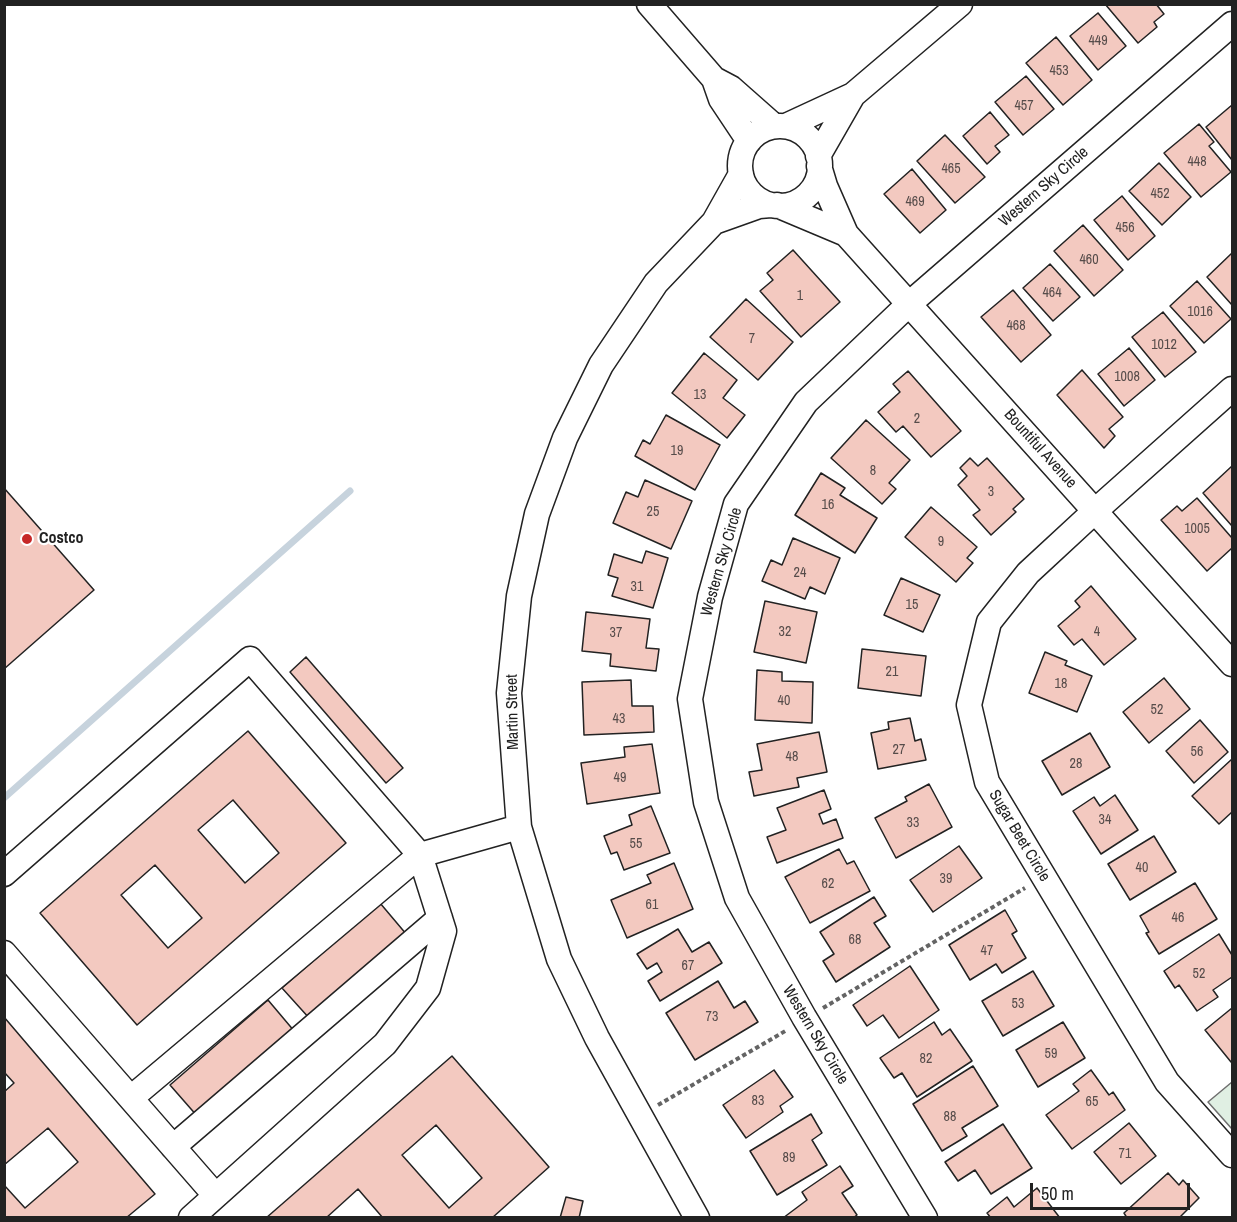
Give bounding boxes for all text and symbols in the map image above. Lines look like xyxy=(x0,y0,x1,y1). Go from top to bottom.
house number: 449 xyxy=(1088,33,1108,49)
house number: 453 xyxy=(1049,63,1069,79)
house number: 457 xyxy=(1014,98,1034,114)
street label: Western Sky Circle xyxy=(995,143,1093,231)
house number: 448 xyxy=(1187,154,1207,170)
house number: 465 xyxy=(941,161,961,177)
house number: 452 xyxy=(1150,186,1170,202)
house number: 469 xyxy=(905,194,925,210)
house number: 456 xyxy=(1115,220,1135,236)
house number: 460 xyxy=(1079,252,1099,268)
house number: 464 xyxy=(1042,285,1062,301)
house number: 1 xyxy=(797,288,803,304)
house number: 1016 xyxy=(1187,304,1213,320)
house number: 468 xyxy=(1006,318,1026,334)
house number: 7 xyxy=(749,331,755,347)
house number: 1012 xyxy=(1151,337,1177,353)
house number: 1008 xyxy=(1114,369,1140,385)
house number: 13 xyxy=(694,387,706,403)
street label: Bountiful Avenue xyxy=(1000,406,1080,492)
house number: 2 xyxy=(914,411,920,427)
house number: 19 xyxy=(671,443,683,459)
house number: 8 xyxy=(870,463,876,479)
house number: 3 xyxy=(988,484,994,500)
house number: 16 xyxy=(822,497,834,513)
house number: 25 xyxy=(647,504,659,520)
street label: Western Sky Circle xyxy=(697,506,747,618)
house number: 1005 xyxy=(1184,521,1210,537)
place label: Costco xyxy=(39,529,83,549)
marker: Costco xyxy=(20,532,34,546)
house number: 9 xyxy=(938,534,944,550)
house number: 24 xyxy=(794,565,806,581)
house number: 31 xyxy=(631,579,643,595)
house number: 15 xyxy=(906,597,918,613)
house number: 32 xyxy=(779,624,791,640)
house number: 4 xyxy=(1094,624,1100,640)
house number: 37 xyxy=(610,625,622,641)
house number: 21 xyxy=(886,664,898,680)
street label: Martin Street xyxy=(503,674,523,750)
house number: 18 xyxy=(1055,676,1067,692)
house number: 40 xyxy=(778,693,790,709)
house number: 52 xyxy=(1151,702,1163,718)
house number: 43 xyxy=(613,711,625,727)
house number: 27 xyxy=(893,742,905,758)
house number: 56 xyxy=(1191,744,1203,760)
house number: 48 xyxy=(786,749,798,765)
house number: 28 xyxy=(1070,756,1082,772)
house number: 49 xyxy=(614,770,626,786)
street label: Sugar Beet Circle xyxy=(984,787,1054,885)
house number: 34 xyxy=(1099,812,1111,828)
house number: 33 xyxy=(907,815,919,831)
house number: 55 xyxy=(630,836,642,852)
house number: 40 xyxy=(1136,860,1148,876)
house number: 39 xyxy=(940,871,952,887)
house number: 62 xyxy=(822,876,834,892)
house number: 61 xyxy=(646,897,658,913)
house number: 46 xyxy=(1172,910,1184,926)
house number: 68 xyxy=(849,932,861,948)
house number: 47 xyxy=(981,943,993,959)
house number: 67 xyxy=(682,958,694,974)
house number: 52 xyxy=(1193,966,1205,982)
street label: Western Sky Circle xyxy=(778,982,852,1088)
house number: 53 xyxy=(1012,996,1024,1012)
house number: 73 xyxy=(706,1009,718,1025)
house number: 59 xyxy=(1045,1046,1057,1062)
house number: 82 xyxy=(920,1051,932,1067)
house number: 83 xyxy=(752,1093,764,1109)
house number: 65 xyxy=(1086,1094,1098,1110)
house number: 88 xyxy=(944,1109,956,1125)
house number: 71 xyxy=(1119,1146,1131,1162)
house number: 89 xyxy=(783,1150,795,1166)
scale bar xyxy=(1033,1171,1194,1209)
text: 50 m xyxy=(1041,1181,1074,1206)

